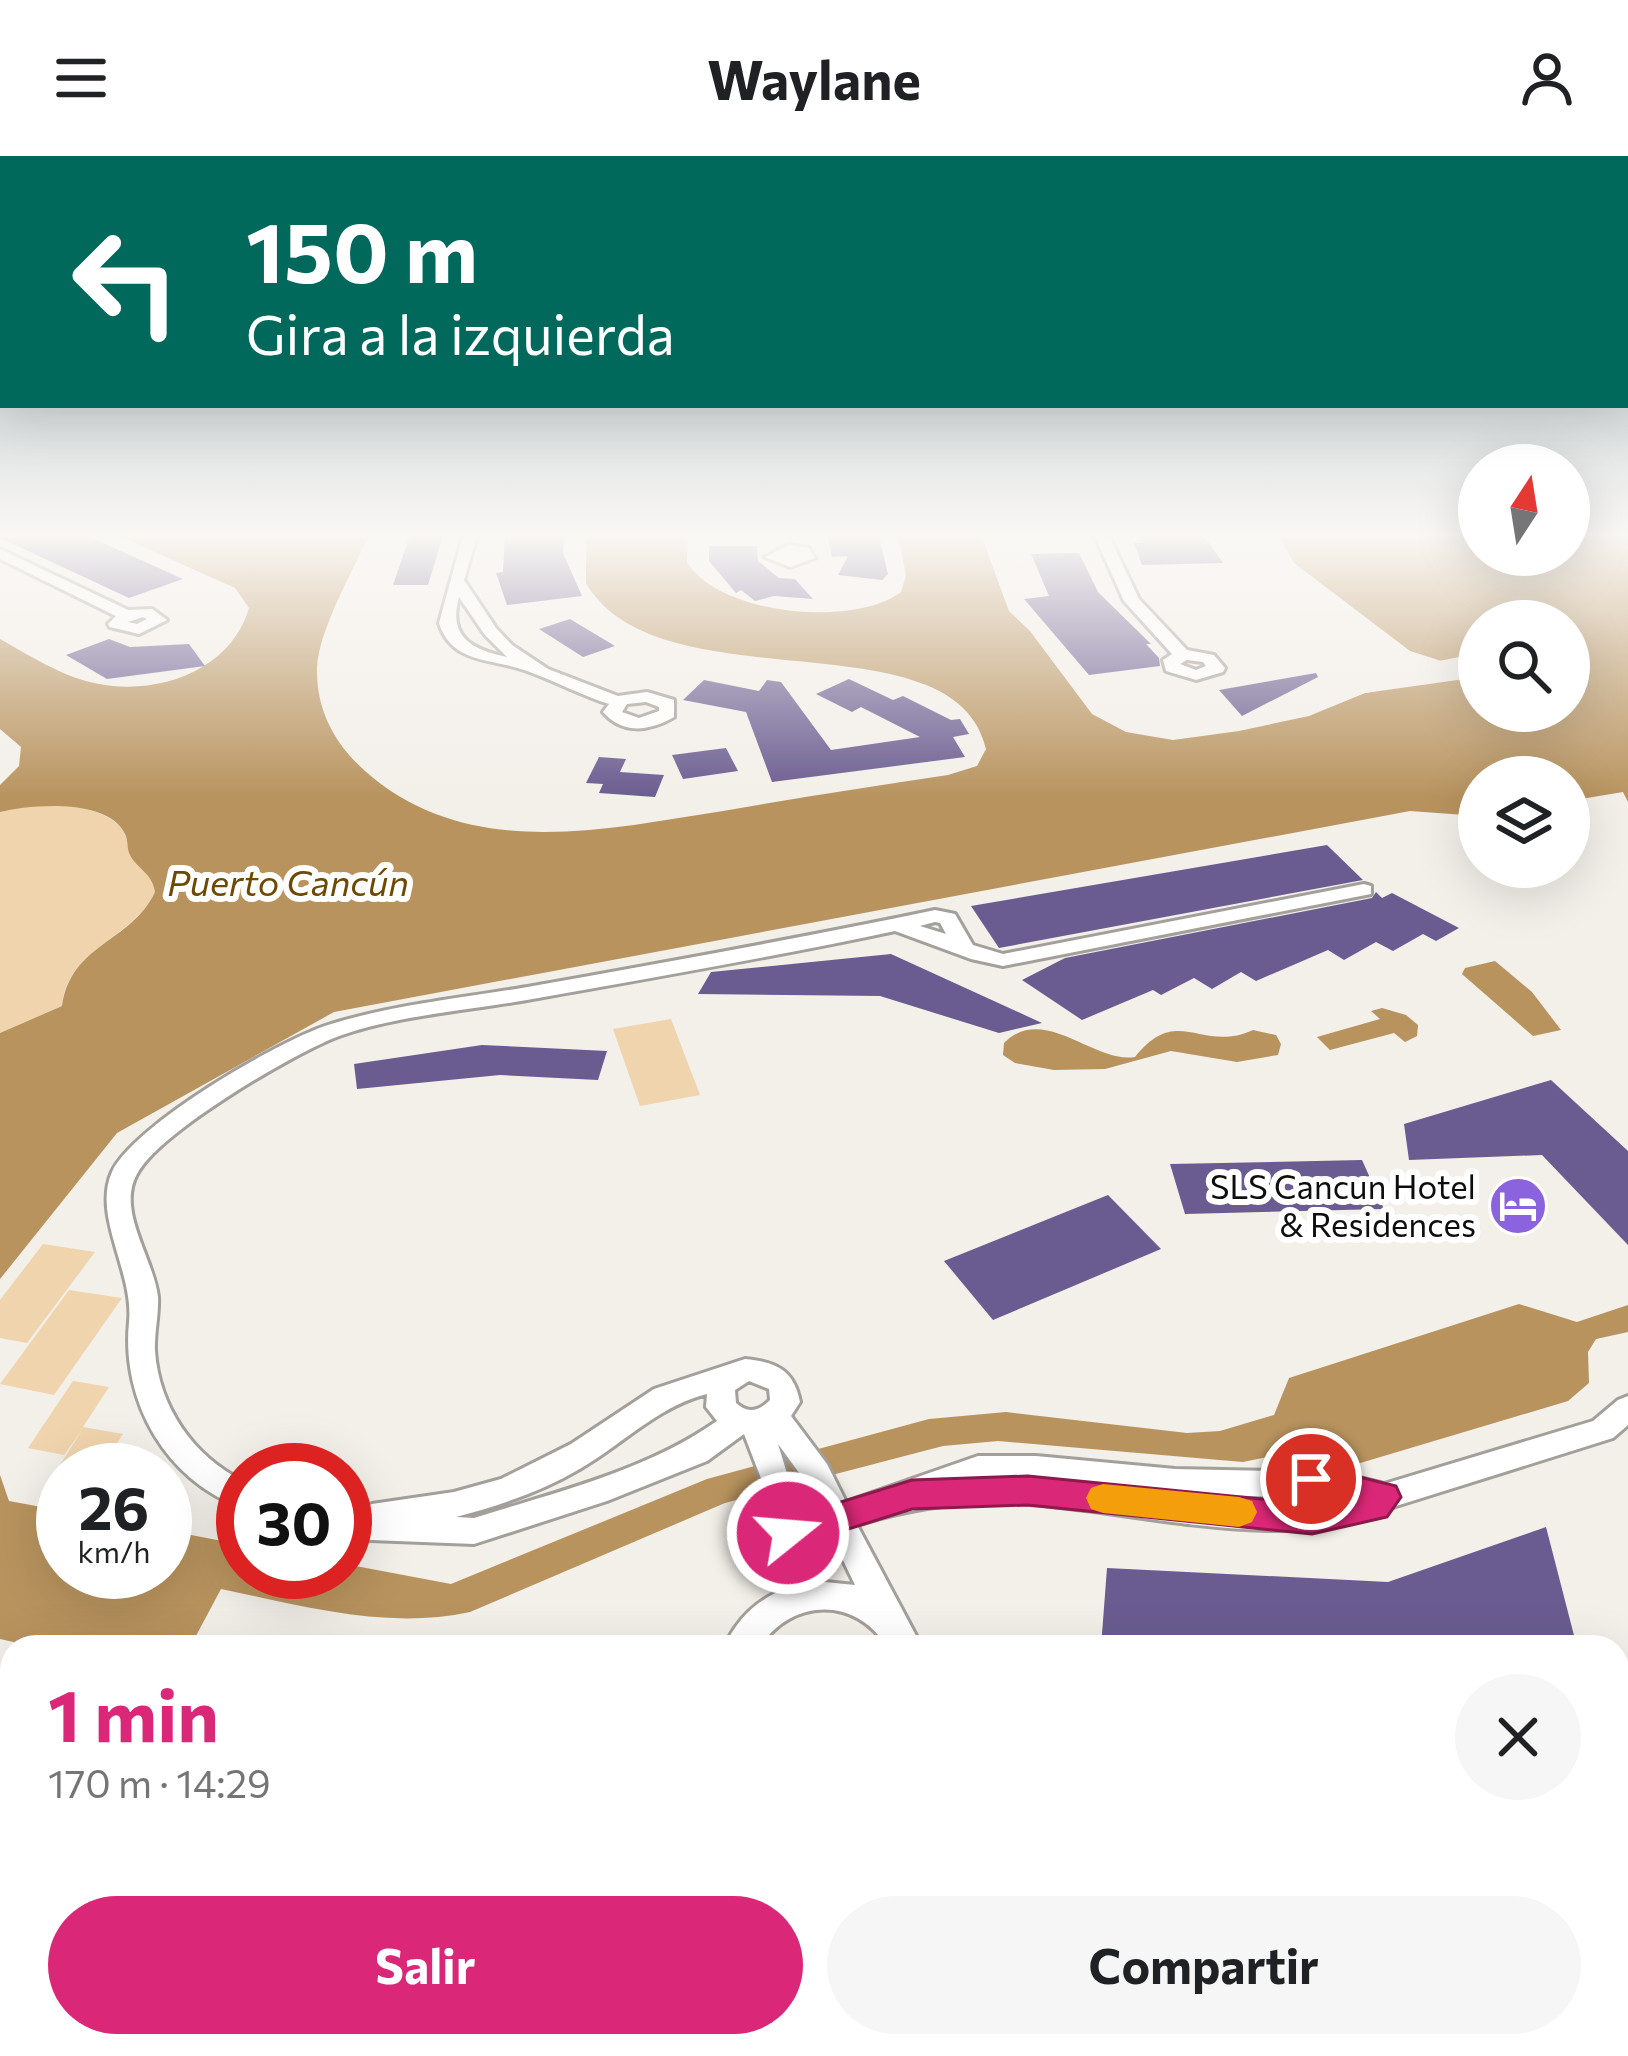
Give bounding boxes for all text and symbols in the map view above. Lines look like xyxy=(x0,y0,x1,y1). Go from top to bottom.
icon: menu xyxy=(48,45,114,111)
text: Waylane xyxy=(707,45,921,111)
icon: person xyxy=(1514,45,1580,111)
text: 150 m xyxy=(246,198,478,300)
icon: left xyxy=(48,204,204,360)
text: Gira a la izquierda xyxy=(246,300,675,366)
north arrow xyxy=(1458,444,1590,576)
map controls xyxy=(1458,444,1590,888)
button: search xyxy=(1458,600,1590,732)
button: layers xyxy=(1458,756,1590,888)
water label: Puerto Cancún xyxy=(167,859,409,903)
place label: SLS Cancun Hotel & Residences xyxy=(1210,1165,1476,1244)
hotel icon: SLS Cancun Hotel & Residences xyxy=(1487,1175,1549,1237)
pin xyxy=(1260,1428,1362,1530)
speed limit sign: 30 xyxy=(216,1443,372,1599)
icon: arrive xyxy=(1278,1446,1344,1512)
text: 26 xyxy=(79,1469,149,1542)
position arrow xyxy=(725,1470,851,1596)
text: km/h xyxy=(78,1532,150,1569)
text: 1 min xyxy=(48,1669,219,1757)
button: close xyxy=(1455,1674,1581,1800)
text: 170 m · 14:29 xyxy=(48,1758,271,1806)
button: Salir xyxy=(48,1896,803,2034)
button: Compartir xyxy=(827,1896,1581,2034)

